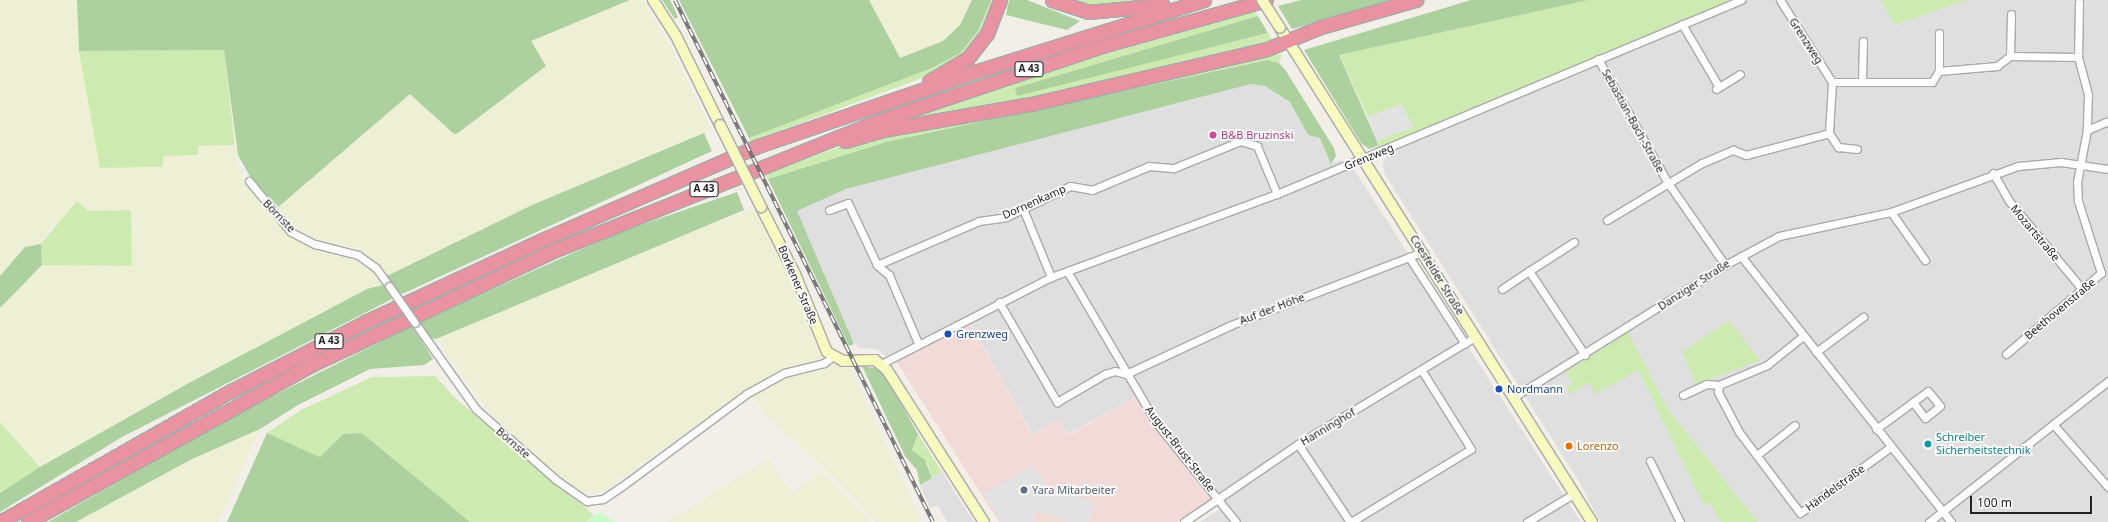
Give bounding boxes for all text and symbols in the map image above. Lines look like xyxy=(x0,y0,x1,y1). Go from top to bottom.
street label: Grenzweg xyxy=(1786,16,1826,66)
road number: A 43 xyxy=(1014,61,1044,77)
street label: Sebastian-Bach-Straße xyxy=(1599,67,1667,175)
place label: B&B Bruzinski xyxy=(1221,128,1293,142)
marker: B&B Bruzinski xyxy=(1208,130,1218,140)
street label: Grenzweg xyxy=(1342,141,1396,173)
road number: A 43 xyxy=(689,181,719,197)
street label: Dornenkamp xyxy=(1000,182,1068,222)
street label: Börnste xyxy=(260,197,298,235)
street label: Mozartstraße xyxy=(2008,202,2062,264)
street label: Coesfelder Straße xyxy=(1407,233,1467,317)
street label: Borkener Straße xyxy=(775,244,821,326)
street label: Danziger Straße xyxy=(1656,257,1732,313)
street label: Beethovenstraße xyxy=(2022,276,2098,342)
street label: Auf der Höhe xyxy=(1238,291,1306,327)
place label: Grenzweg xyxy=(956,327,1008,341)
marker: Grenzweg xyxy=(943,329,953,339)
road number: A 43 xyxy=(314,333,344,349)
place label: Nordmann xyxy=(1507,382,1563,396)
marker: Nordmann xyxy=(1494,384,1504,394)
street label: August-Brust-Straße xyxy=(1142,404,1218,494)
street label: Hanninghof xyxy=(1298,405,1358,449)
street label: Börnste xyxy=(493,425,533,461)
place label: Schreiber Sicherheitstechnik xyxy=(1936,431,2031,457)
place label: Lorenzo xyxy=(1577,439,1619,453)
marker: Schreiber Sicherheitstechnik xyxy=(1923,439,1933,449)
marker: Lorenzo xyxy=(1564,441,1574,451)
street label: Händelstraße xyxy=(1803,462,1867,514)
place label: Yara Mitarbeiter xyxy=(1032,483,1115,497)
marker: Yara Mitarbeiter xyxy=(1019,485,1029,495)
scale bar xyxy=(1972,488,2094,514)
text: 100 m xyxy=(1977,494,2012,511)

